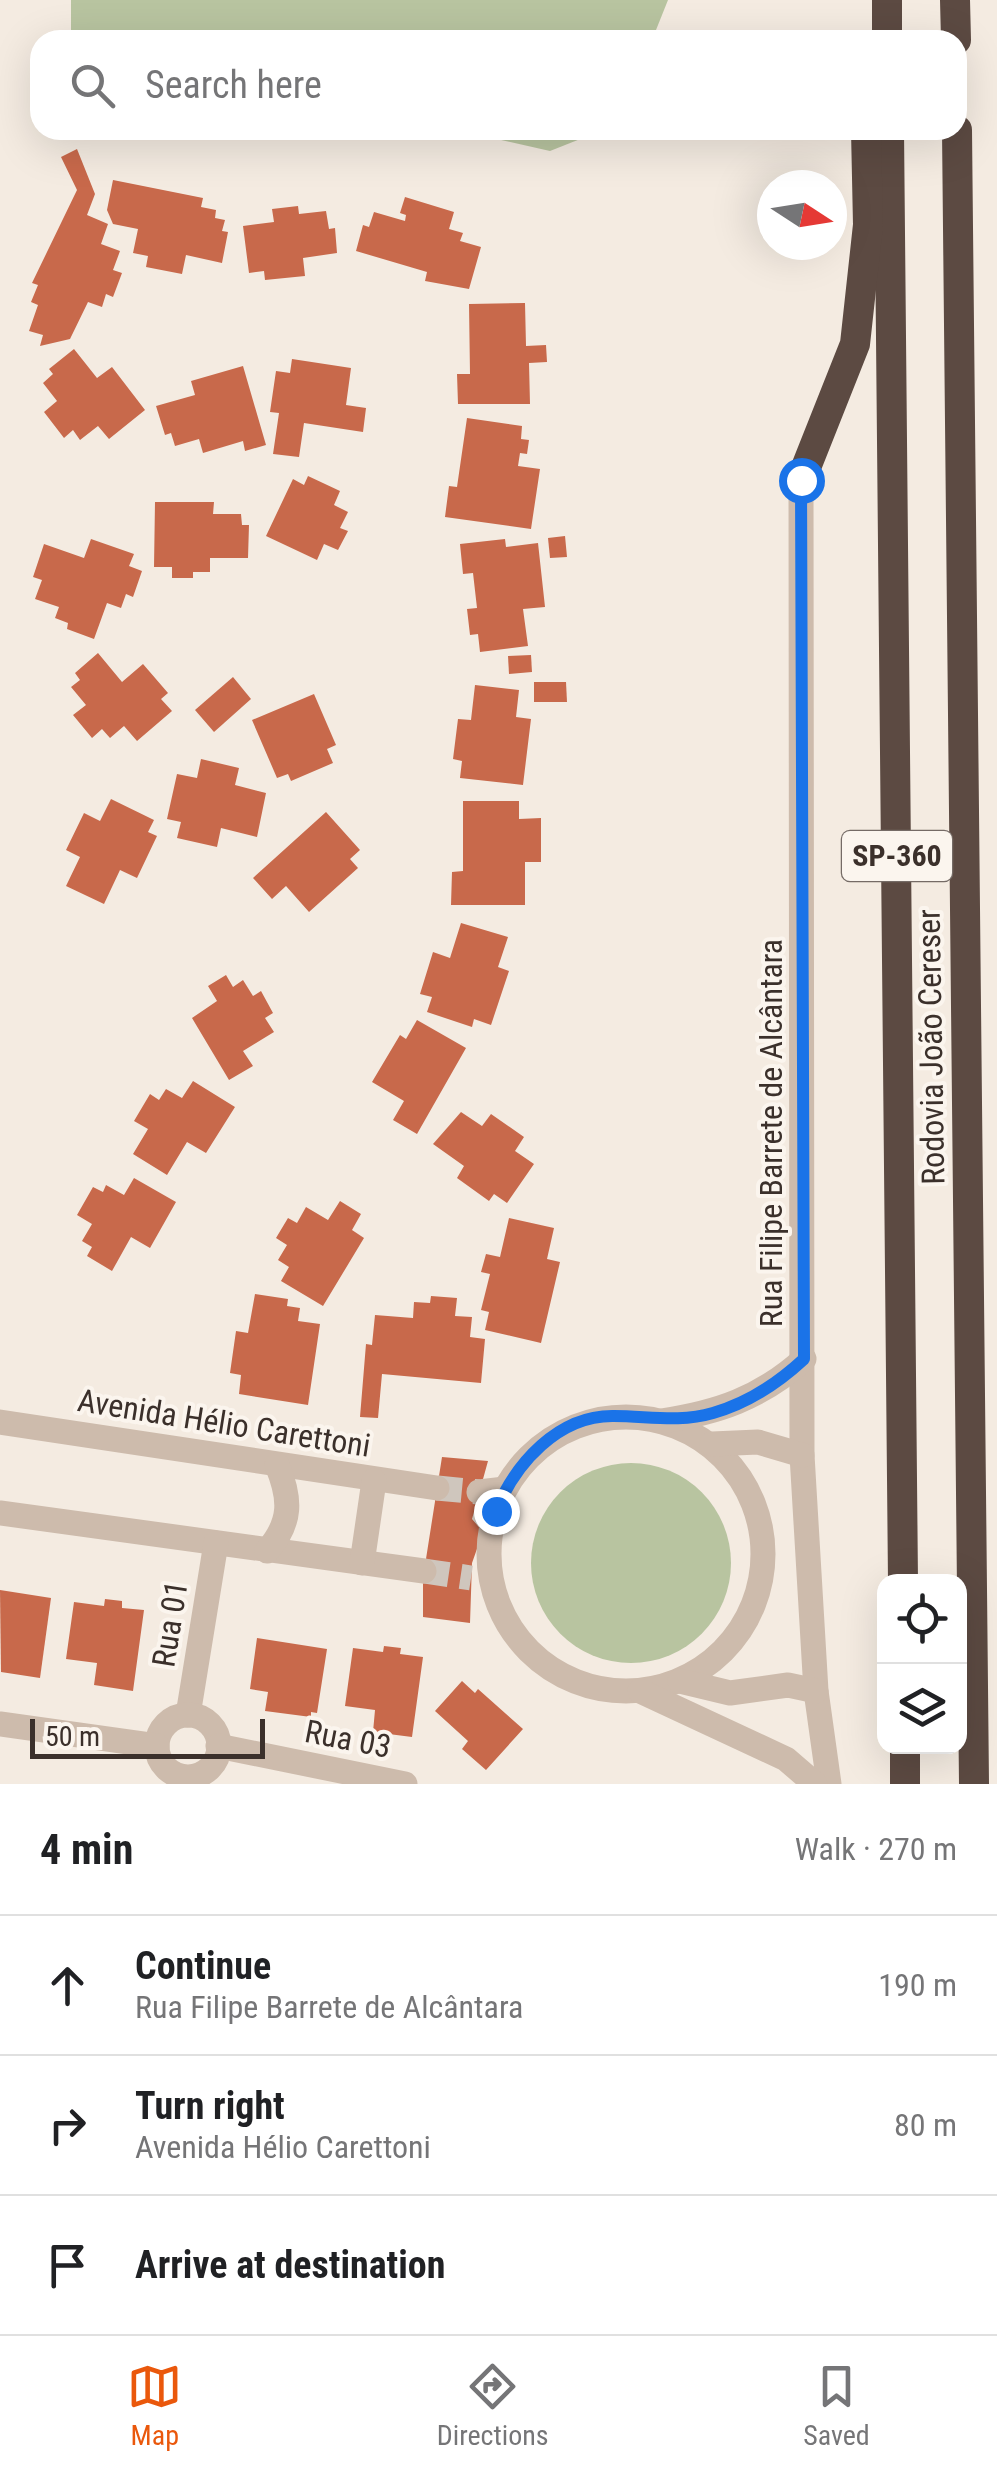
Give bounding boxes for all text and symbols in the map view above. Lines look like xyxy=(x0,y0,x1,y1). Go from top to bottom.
search box xyxy=(30,30,967,140)
icon: search xyxy=(65,58,120,113)
text: Search here xyxy=(145,63,322,107)
north arrow xyxy=(757,170,847,260)
route start xyxy=(779,458,825,504)
road number: SP-360 xyxy=(842,831,952,881)
street label: Rodovia João Cereser xyxy=(910,909,952,1185)
street label: Rua Filipe Barrete de Alcântara xyxy=(752,939,790,1327)
street label: Avenida Hélio Carettoni xyxy=(75,1381,373,1465)
route end xyxy=(474,1489,520,1535)
map controls xyxy=(877,1574,967,1754)
button: locate xyxy=(877,1574,967,1664)
street label: Rua 01 xyxy=(144,1578,196,1670)
button: layers xyxy=(877,1664,967,1754)
street label: Rua 03 xyxy=(302,1712,394,1766)
scale bar xyxy=(30,1714,265,1758)
text: 50 m xyxy=(45,1720,100,1753)
text: 4 min xyxy=(40,1825,133,1874)
text: Walk · 270 m xyxy=(795,1830,957,1868)
text: Continue xyxy=(135,1944,271,1988)
icon: ahead xyxy=(40,1958,95,2013)
text: 190 m xyxy=(878,1966,957,2004)
text: Rua Filipe Barrete de Alcântara xyxy=(135,1988,523,2026)
text: Turn right xyxy=(135,2084,285,2128)
icon: right xyxy=(40,2098,95,2153)
text: 80 m xyxy=(894,2106,957,2144)
text: Avenida Hélio Carettoni xyxy=(135,2128,431,2166)
icon: arrive xyxy=(40,2238,95,2293)
text: Arrive at destination xyxy=(135,2243,445,2287)
tab: Map xyxy=(127,2359,182,2452)
tab: Directions xyxy=(437,2359,549,2452)
tab: Saved xyxy=(803,2359,870,2452)

